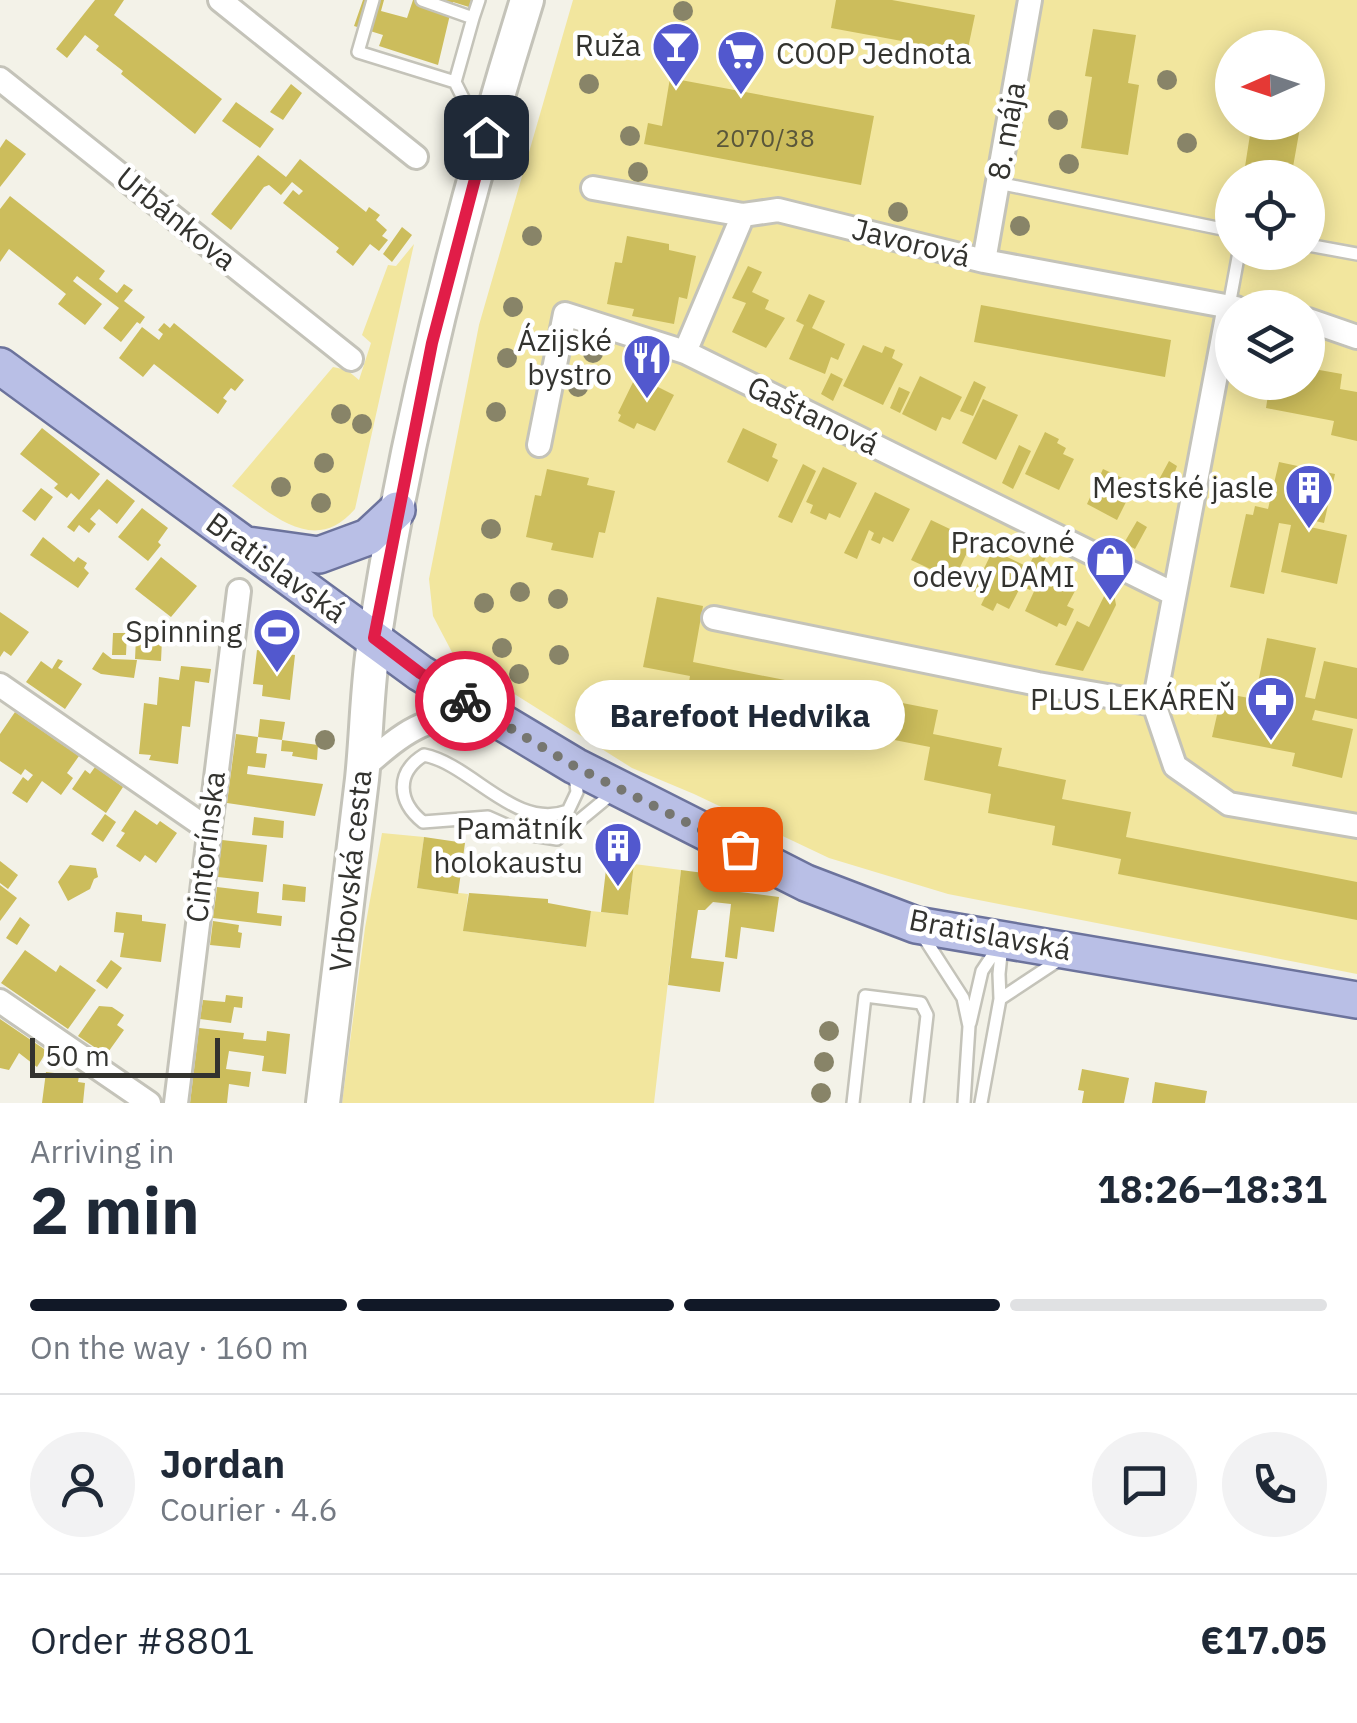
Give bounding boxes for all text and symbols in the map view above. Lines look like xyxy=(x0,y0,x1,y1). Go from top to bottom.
bar icon: Ruža xyxy=(650,20,702,88)
place label: Ruža xyxy=(575,25,641,64)
supermarket icon: COOP Jednota xyxy=(715,28,767,96)
north arrow xyxy=(1215,30,1325,140)
map controls xyxy=(1215,30,1325,400)
place label: COOP Jednota xyxy=(776,33,972,72)
street label: 8. mája xyxy=(978,79,1033,183)
pin xyxy=(444,95,529,180)
icon: home xyxy=(459,110,514,165)
house number: 2070/38 xyxy=(715,121,815,154)
street label: Urbánkova xyxy=(109,157,245,278)
button: locate xyxy=(1215,160,1325,270)
street label: Javorová xyxy=(848,208,974,275)
button: layers xyxy=(1215,290,1325,400)
place label: Ázijské bystro xyxy=(517,320,612,393)
restaurant icon: Ázijské bystro xyxy=(621,332,673,400)
street label: Gaštanová xyxy=(741,366,886,463)
building icon: Mestské jasle xyxy=(1283,462,1335,530)
place label: Mestské jasle xyxy=(1092,467,1274,506)
street label: Bratislavská xyxy=(199,503,355,631)
place label: Pracovné odevy DAMI xyxy=(912,522,1075,595)
shop icon: Pracovné odevy DAMI xyxy=(1084,534,1136,602)
sports icon: Spinning xyxy=(251,606,303,674)
place label: Spinning xyxy=(125,611,242,650)
courier xyxy=(415,651,515,751)
icon: bike xyxy=(438,674,493,729)
pharmacy icon: PLUS LEKÁREŇ xyxy=(1245,674,1297,742)
callout: Barefoot Hedvika xyxy=(575,679,905,749)
place label: PLUS LEKÁREŇ xyxy=(1030,679,1236,718)
text: Barefoot Hedvika xyxy=(609,694,871,736)
street label: Vrbovská cesta xyxy=(319,768,380,974)
street label: Cintorínska xyxy=(176,769,233,925)
pin xyxy=(698,807,783,892)
place label: Pamätník holokaustu xyxy=(434,808,583,881)
building icon: Pamätník holokaustu xyxy=(592,820,644,888)
icon: bag xyxy=(713,822,768,877)
street label: Bratislavská xyxy=(906,899,1075,968)
scale bar xyxy=(30,1033,220,1078)
text: 50 m xyxy=(45,1037,110,1074)
text: Arriving in xyxy=(30,1130,175,1172)
text: 18:26–18:31 xyxy=(1097,1164,1327,1213)
text: 2 min xyxy=(30,1167,200,1252)
text: On the way · 160 m xyxy=(30,1326,309,1368)
button: person xyxy=(30,1432,135,1537)
button: chat xyxy=(1092,1432,1197,1537)
button: phone xyxy=(1222,1432,1327,1537)
text: Jordan xyxy=(160,1439,285,1488)
text: Courier · 4.6 xyxy=(160,1488,338,1530)
text: Order #8801 xyxy=(30,1615,255,1664)
text: €17.05 xyxy=(1200,1615,1327,1664)

